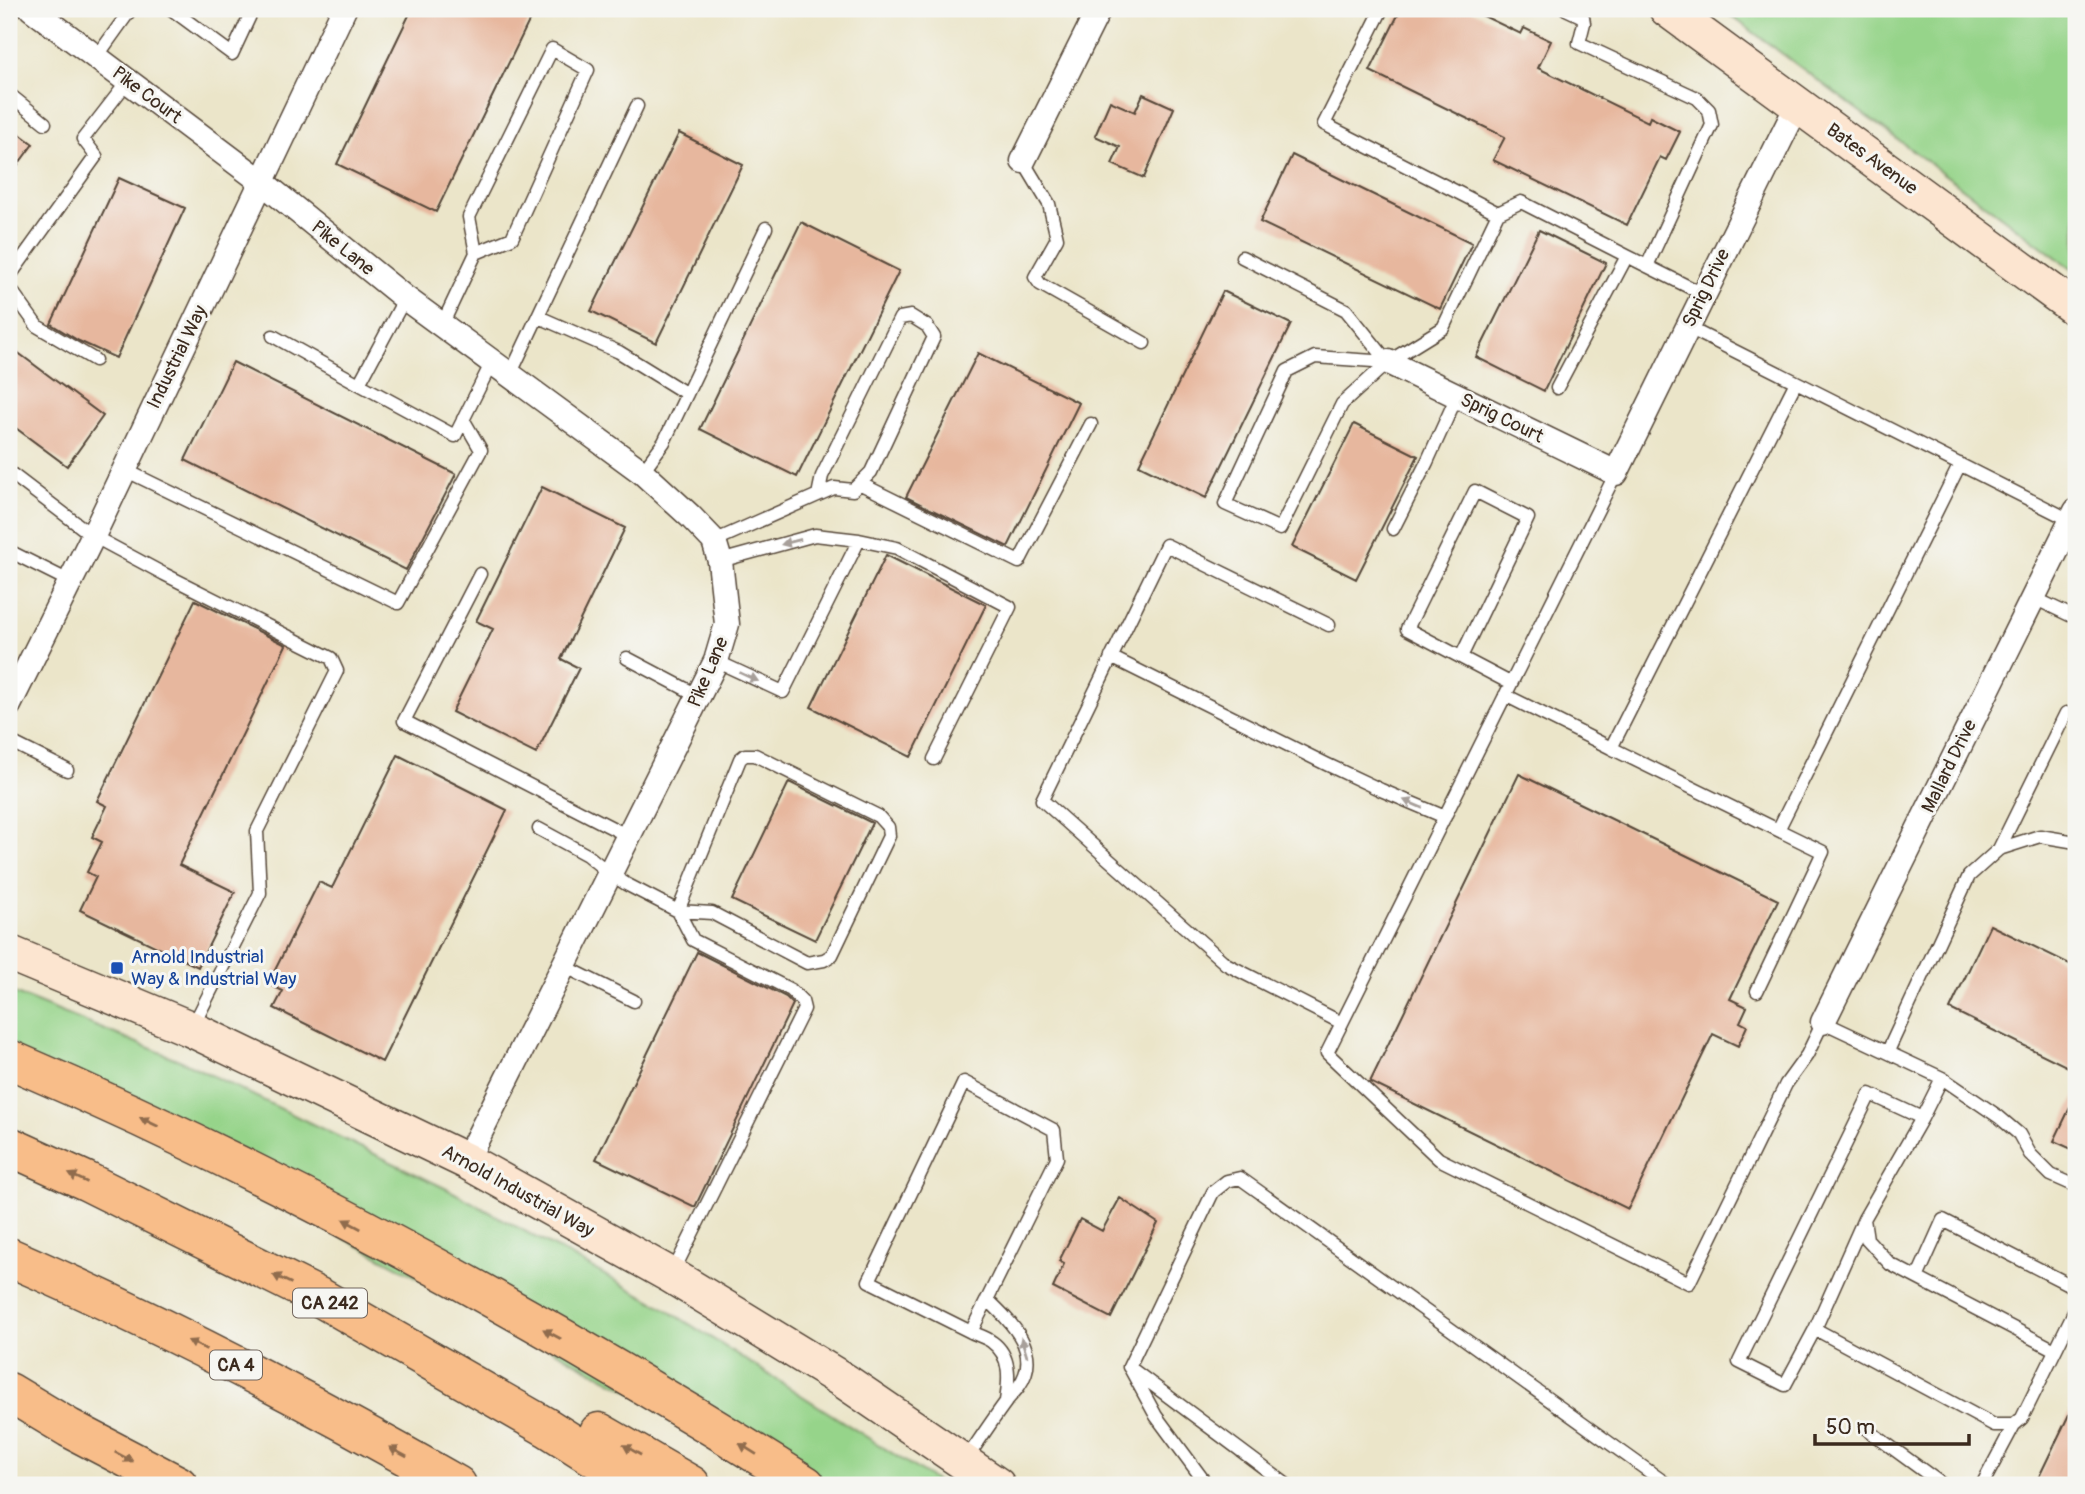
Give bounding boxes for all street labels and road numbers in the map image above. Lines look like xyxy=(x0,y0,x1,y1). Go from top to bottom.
street label: Pike Court xyxy=(107,61,187,129)
street label: Bates Avenue xyxy=(1822,118,1923,201)
street label: Pike Lane xyxy=(307,215,380,281)
street label: Sprig Drive xyxy=(1677,244,1736,331)
street label: Industrial Way xyxy=(142,301,212,413)
street label: Sprig Court xyxy=(1456,388,1548,449)
street label: Pike Lane xyxy=(682,632,734,711)
street label: Mallard Drive xyxy=(1916,715,1982,817)
street label: Arnold Industrial Way xyxy=(438,1139,598,1243)
road number: CA 242 xyxy=(293,1288,367,1318)
road number: CA 4 xyxy=(210,1350,262,1380)

